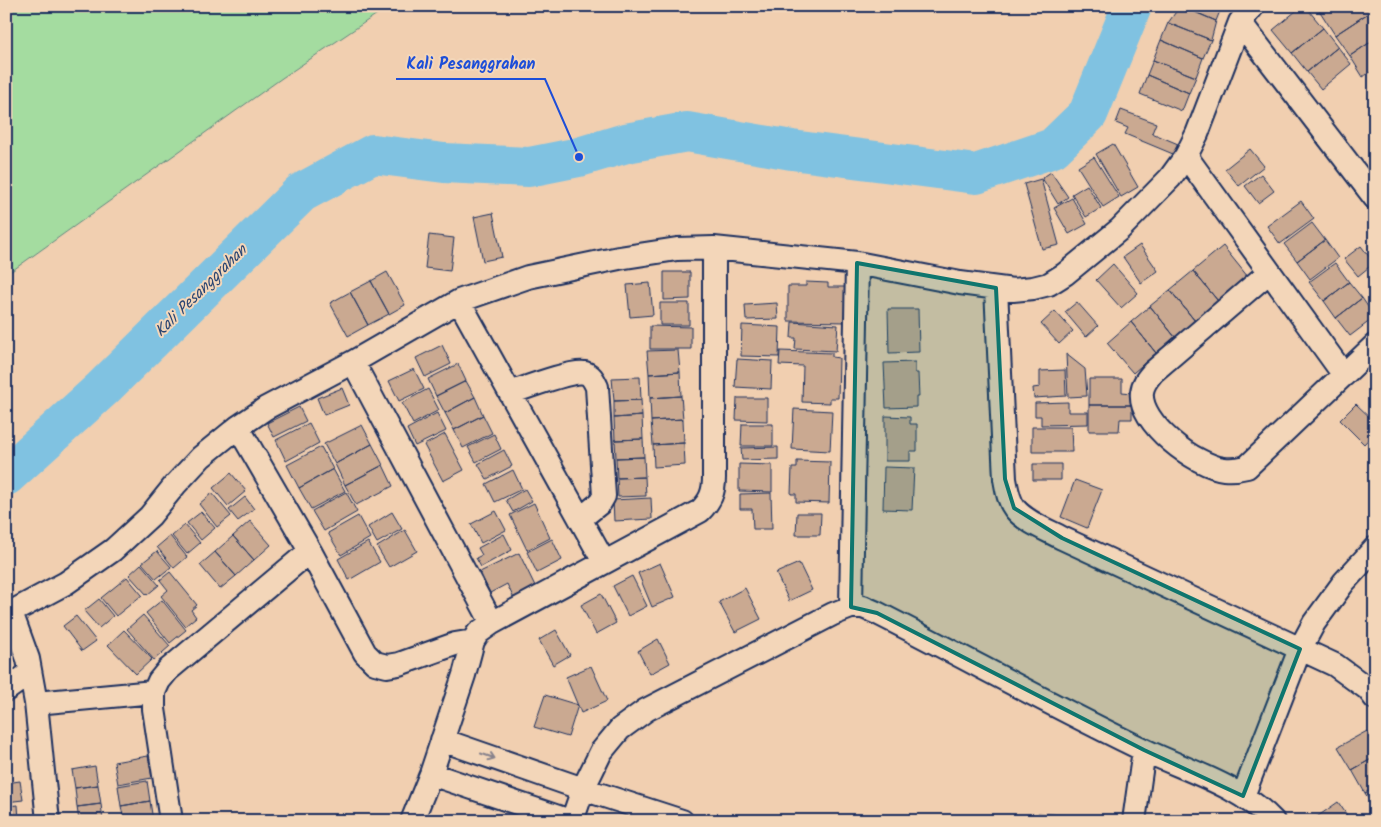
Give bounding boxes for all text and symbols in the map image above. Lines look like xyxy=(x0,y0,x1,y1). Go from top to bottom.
callout: Kali Pesanggrahan xyxy=(396,48,545,79)
text: Kali Pesanggrahan xyxy=(407,52,536,77)
water label: Kali Pesanggrahan xyxy=(149,238,254,343)
one-way arrow xyxy=(480,752,495,761)

